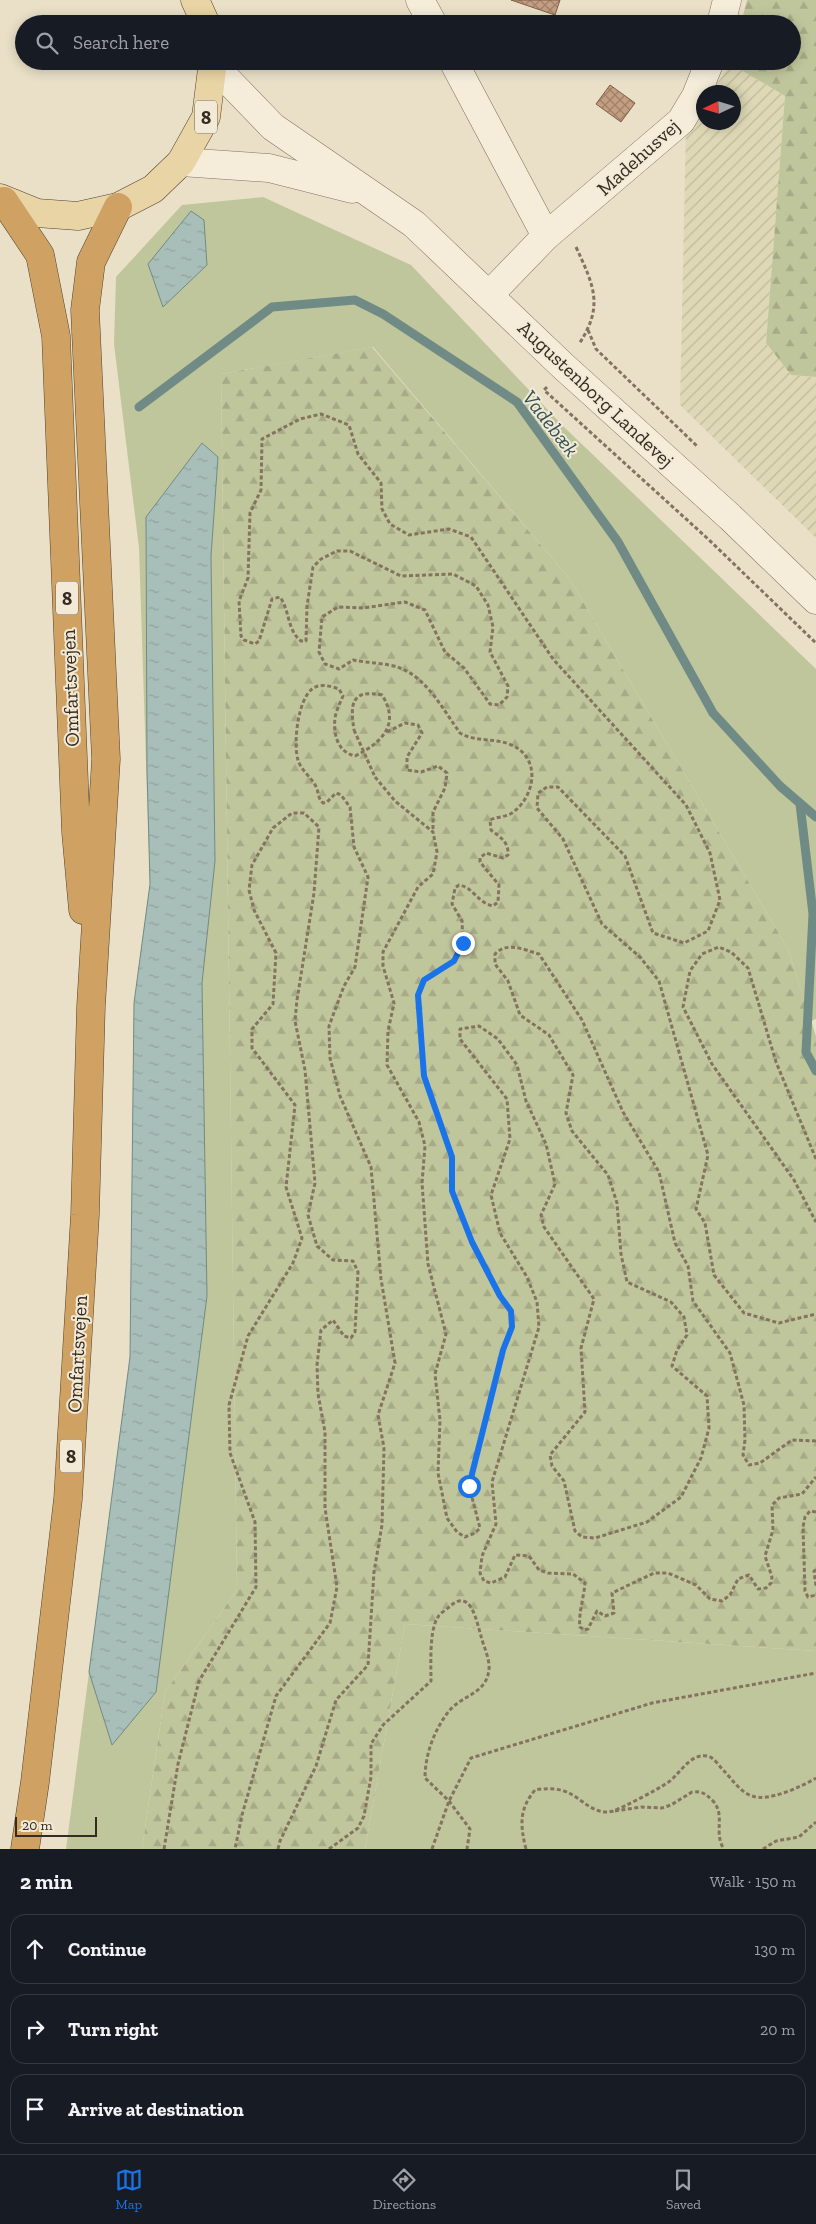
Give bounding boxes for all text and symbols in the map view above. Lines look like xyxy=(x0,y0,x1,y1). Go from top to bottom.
search box xyxy=(15,15,801,70)
icon: search xyxy=(33,29,61,57)
text: Search here xyxy=(73,31,169,54)
north arrow xyxy=(696,85,741,130)
road number: 8 xyxy=(195,100,217,134)
street label: Madehusvej xyxy=(592,114,684,200)
street label: Augustenborg Landevej xyxy=(513,316,679,472)
water label: Vadebæk xyxy=(517,385,585,461)
road number: 8 xyxy=(56,582,78,614)
street label: Omfartsvejen xyxy=(56,628,84,747)
route end xyxy=(452,932,475,955)
street label: Omfartsvejen xyxy=(62,1294,92,1413)
road number: 8 xyxy=(60,1440,82,1472)
route start xyxy=(458,1475,481,1498)
scale bar xyxy=(15,1814,98,1837)
text: 20 m xyxy=(22,1817,53,1834)
text: 2 min xyxy=(20,1869,72,1894)
text: Walk · 150 m xyxy=(710,1872,796,1891)
icon: ahead xyxy=(21,1935,49,1963)
text: Continue xyxy=(68,1938,146,1961)
text: 130 m xyxy=(754,1940,795,1959)
icon: right xyxy=(21,2015,49,2043)
text: Turn right xyxy=(68,2018,158,2041)
text: 20 m xyxy=(760,2020,795,2039)
icon: arrive xyxy=(21,2095,49,2123)
text: Arrive at destination xyxy=(68,2098,244,2121)
tab: Map xyxy=(115,2166,143,2213)
tab: Directions xyxy=(373,2166,436,2213)
tab: Saved xyxy=(666,2166,701,2213)

